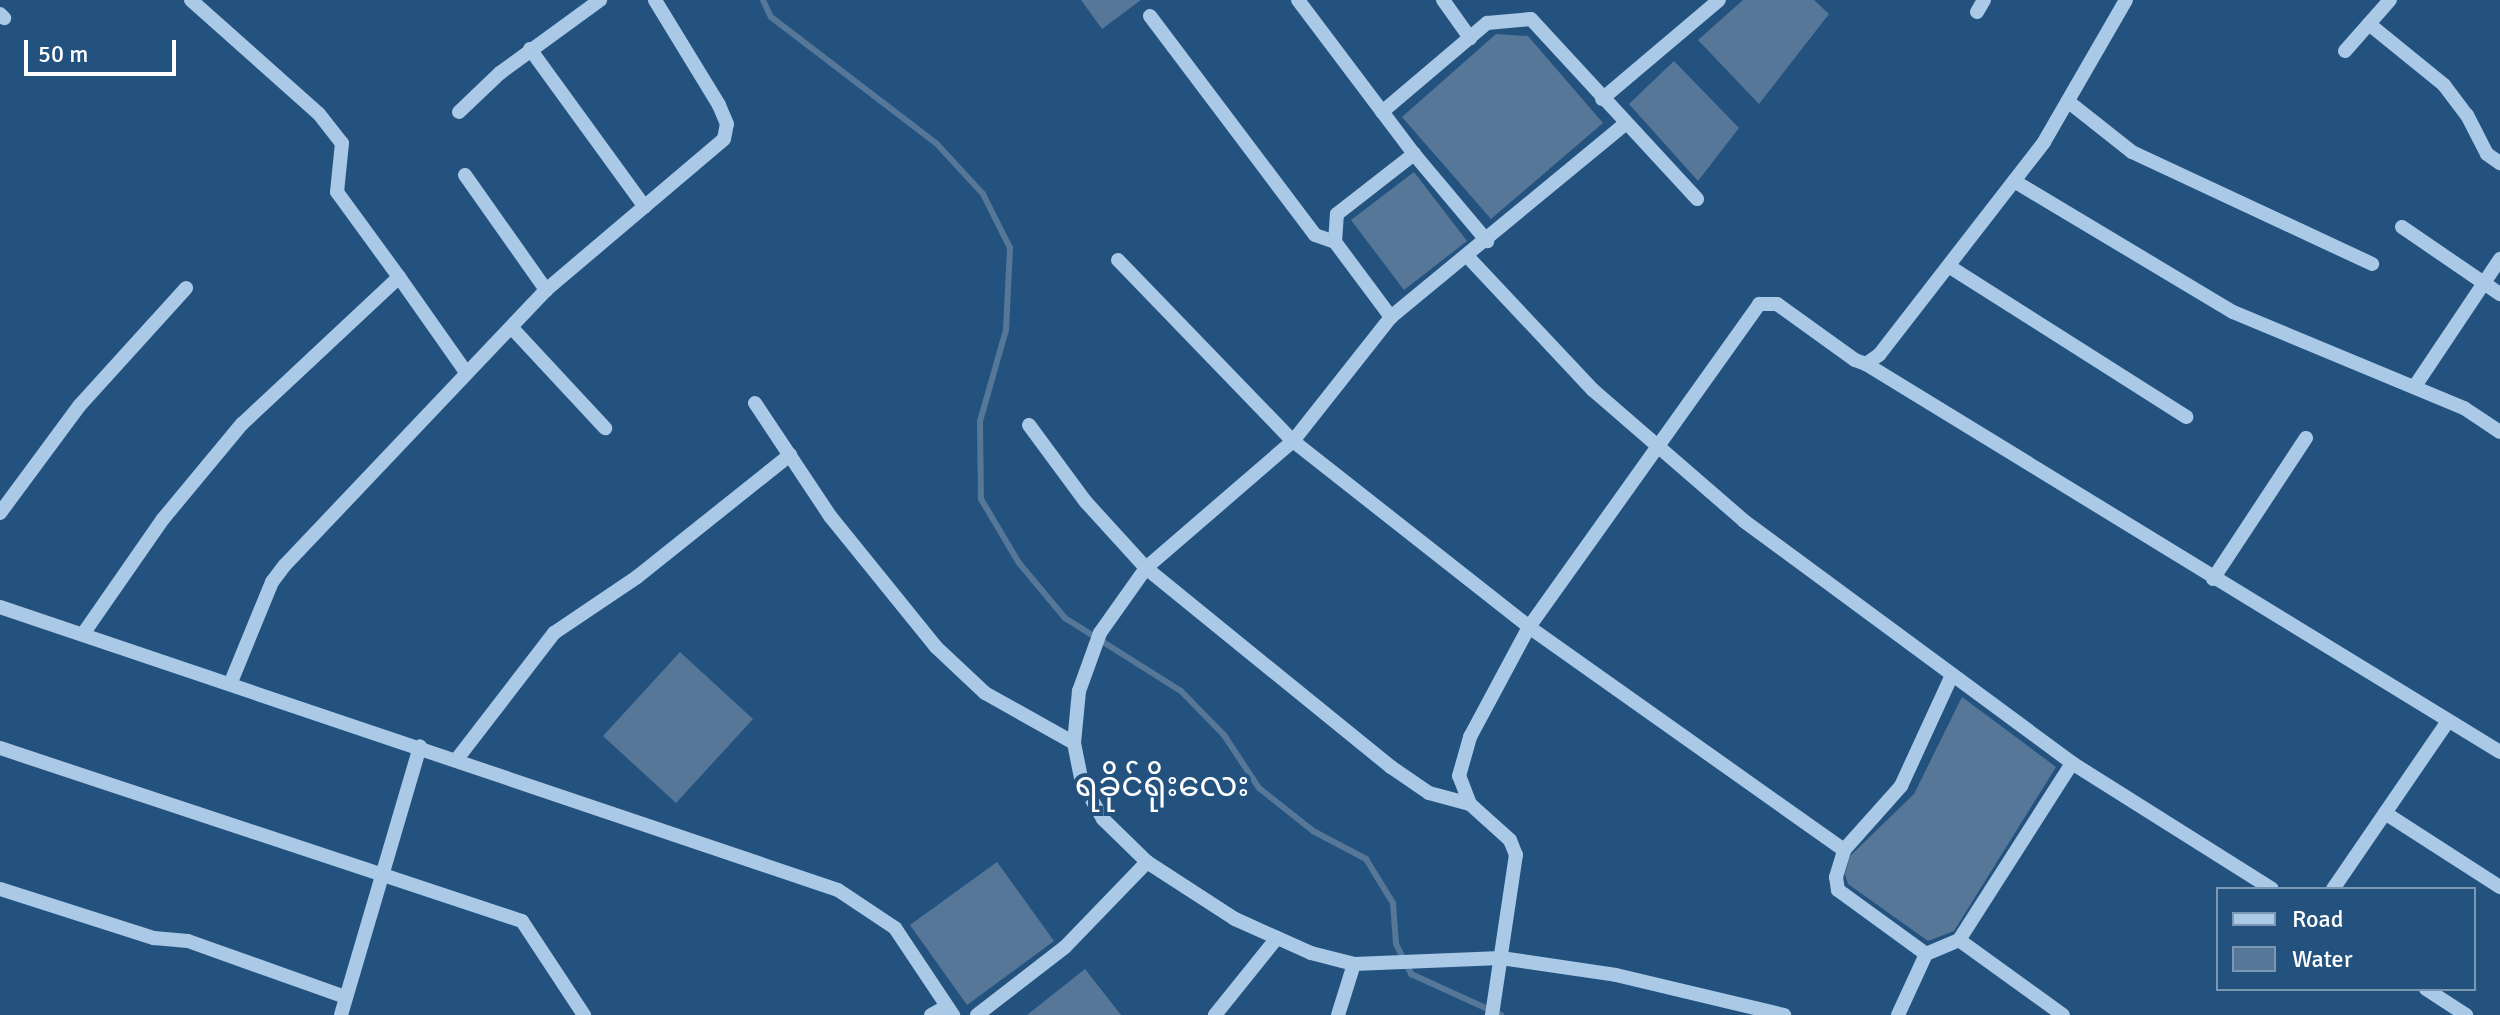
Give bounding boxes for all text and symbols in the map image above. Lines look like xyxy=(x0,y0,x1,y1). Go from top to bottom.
scale bar xyxy=(28,24,180,74)
text: 50 m xyxy=(38,39,88,69)
district label: ရခိုင်ရိုးလေး xyxy=(1075,766,1249,806)
legend xyxy=(2216,887,2476,991)
text: Road xyxy=(2292,904,2343,934)
text: Water xyxy=(2292,944,2352,974)

